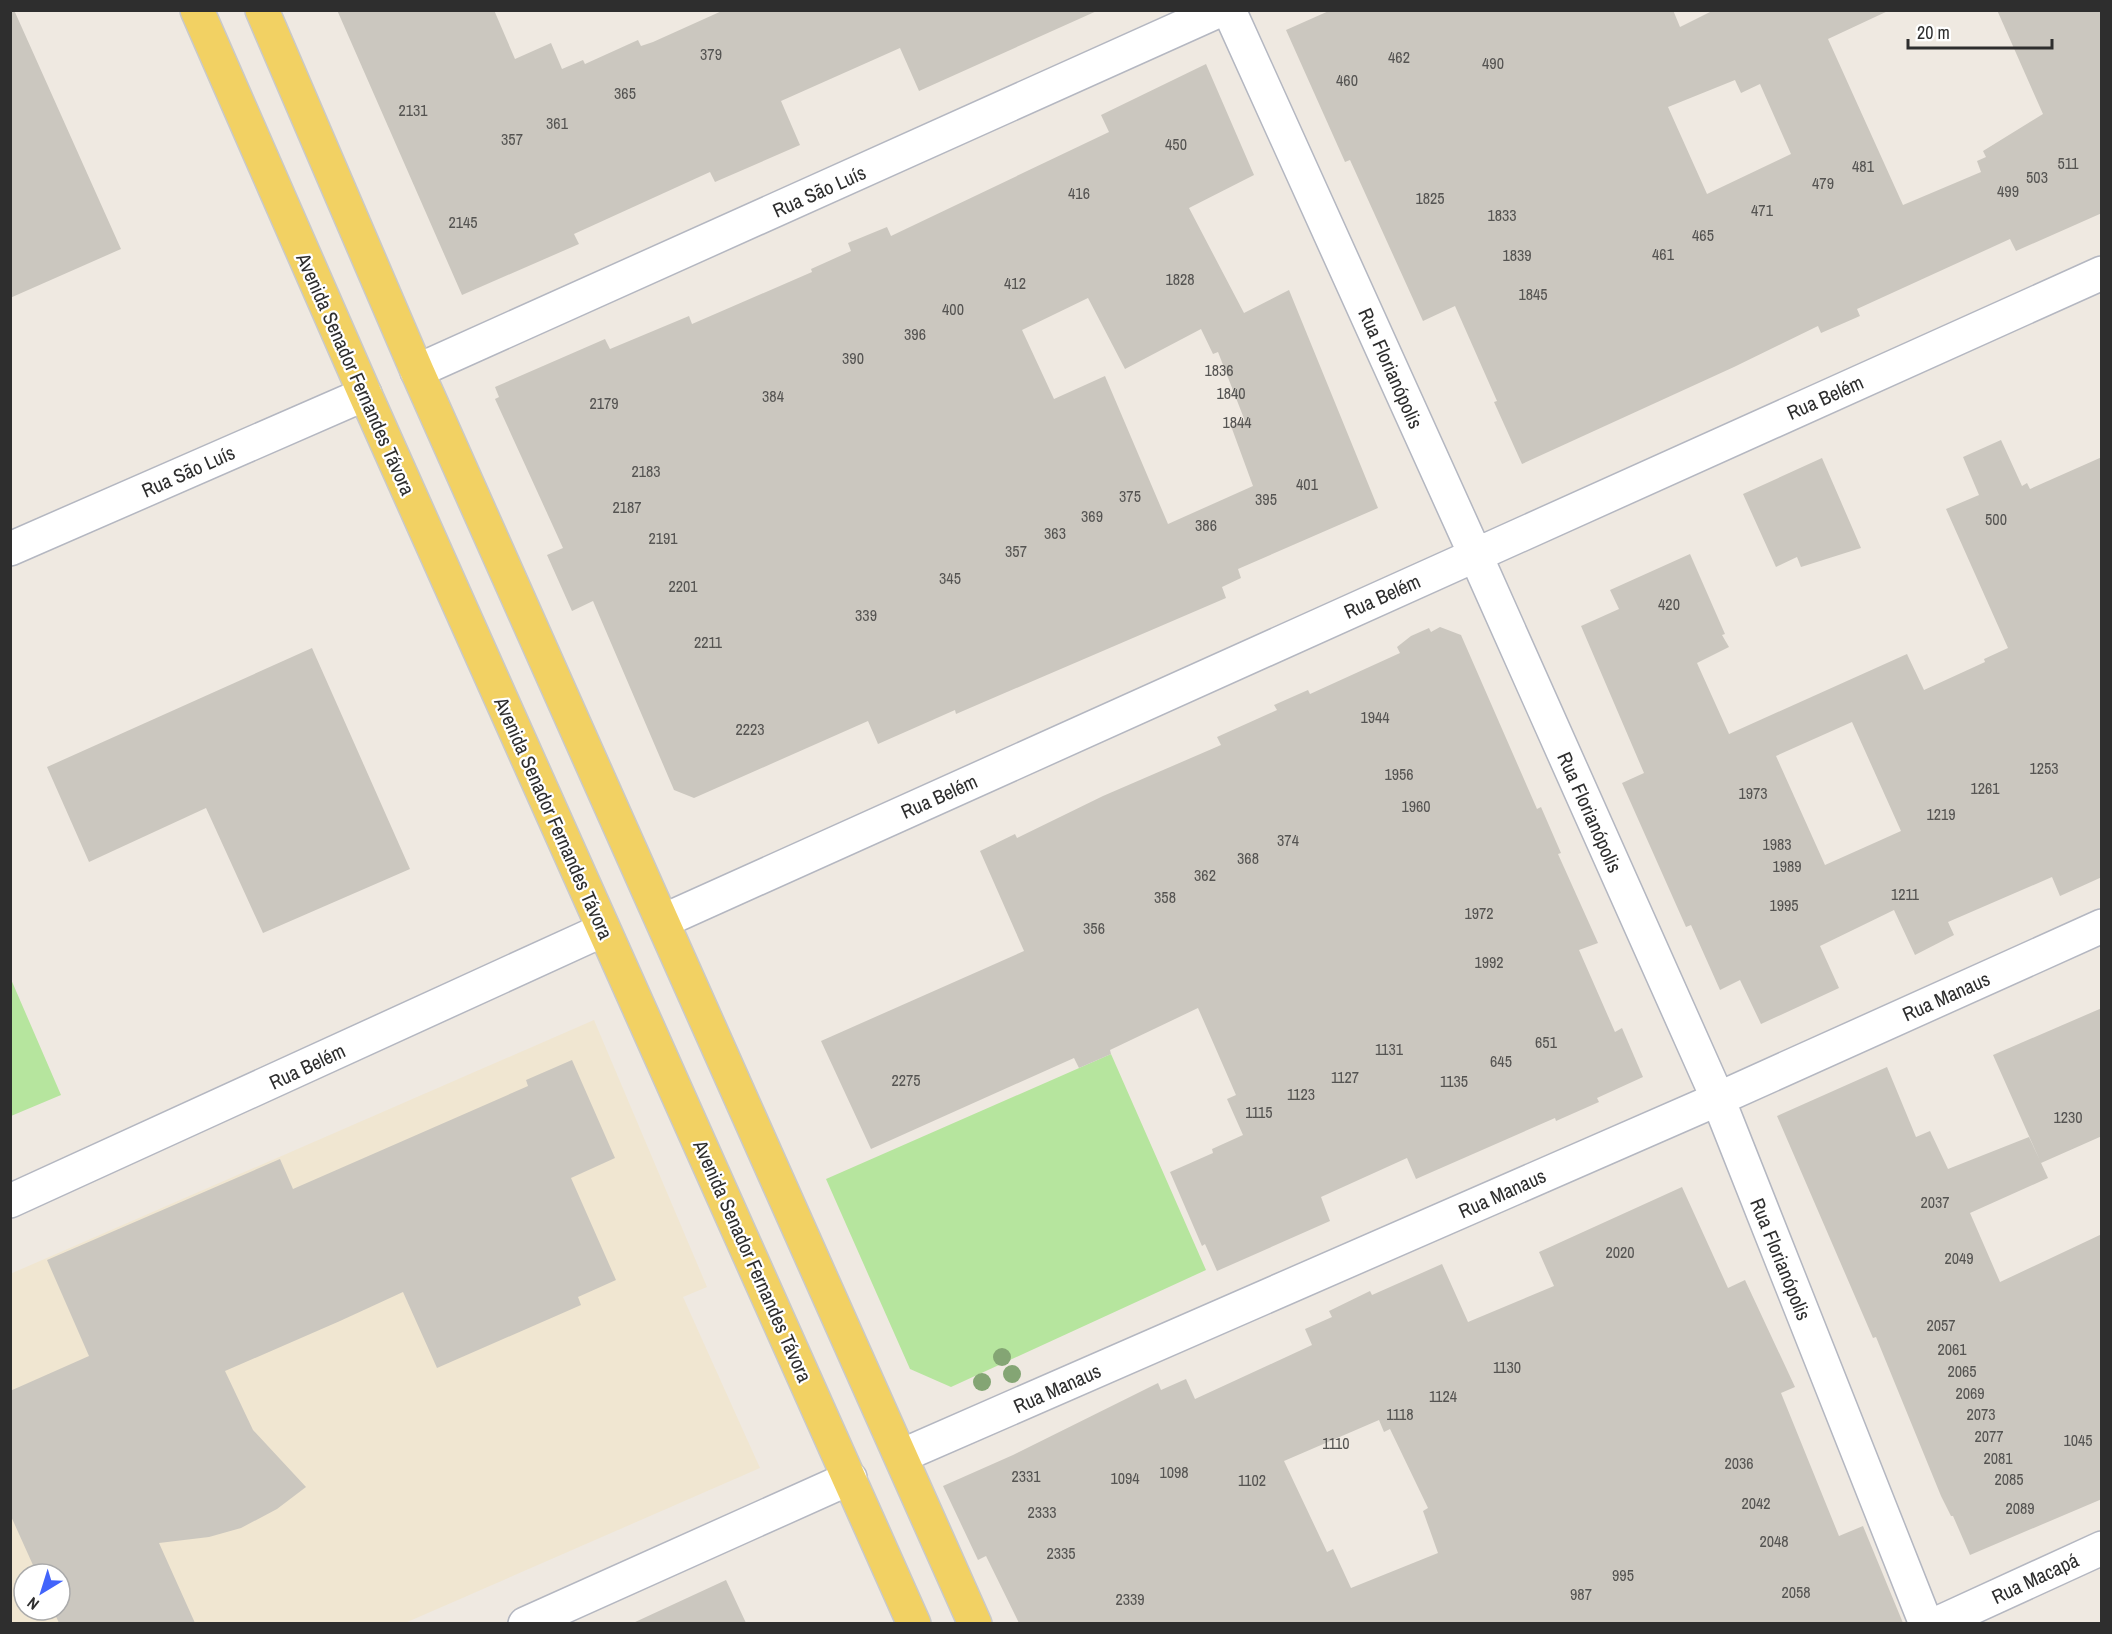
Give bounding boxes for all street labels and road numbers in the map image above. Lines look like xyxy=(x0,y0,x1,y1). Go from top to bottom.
street label: Rua São Luís xyxy=(768,158,870,224)
street label: Avenida Senador Fernandes Távora xyxy=(290,248,422,499)
street label: Rua Florianópolis xyxy=(1352,303,1430,433)
street label: Rua Belém xyxy=(1782,368,1868,426)
street label: Rua São Luís xyxy=(137,438,239,504)
street label: Rua Belém xyxy=(1339,567,1425,625)
street label: Avenida Senador Fernandes Távora xyxy=(488,692,620,943)
street label: Rua Florianópolis xyxy=(1551,747,1629,877)
street label: Rua Belém xyxy=(896,767,982,825)
street label: Rua Manaus xyxy=(1898,965,1994,1027)
street label: Rua Belém xyxy=(265,1037,349,1095)
street label: Avenida Senador Fernandes Távora xyxy=(687,1135,819,1386)
street label: Rua Manaus xyxy=(1454,1162,1550,1224)
street label: Rua Florianópolis xyxy=(1744,1194,1818,1324)
street label: Rua Manaus xyxy=(1009,1357,1105,1419)
street label: Rua Macapá xyxy=(1987,1546,2083,1610)

